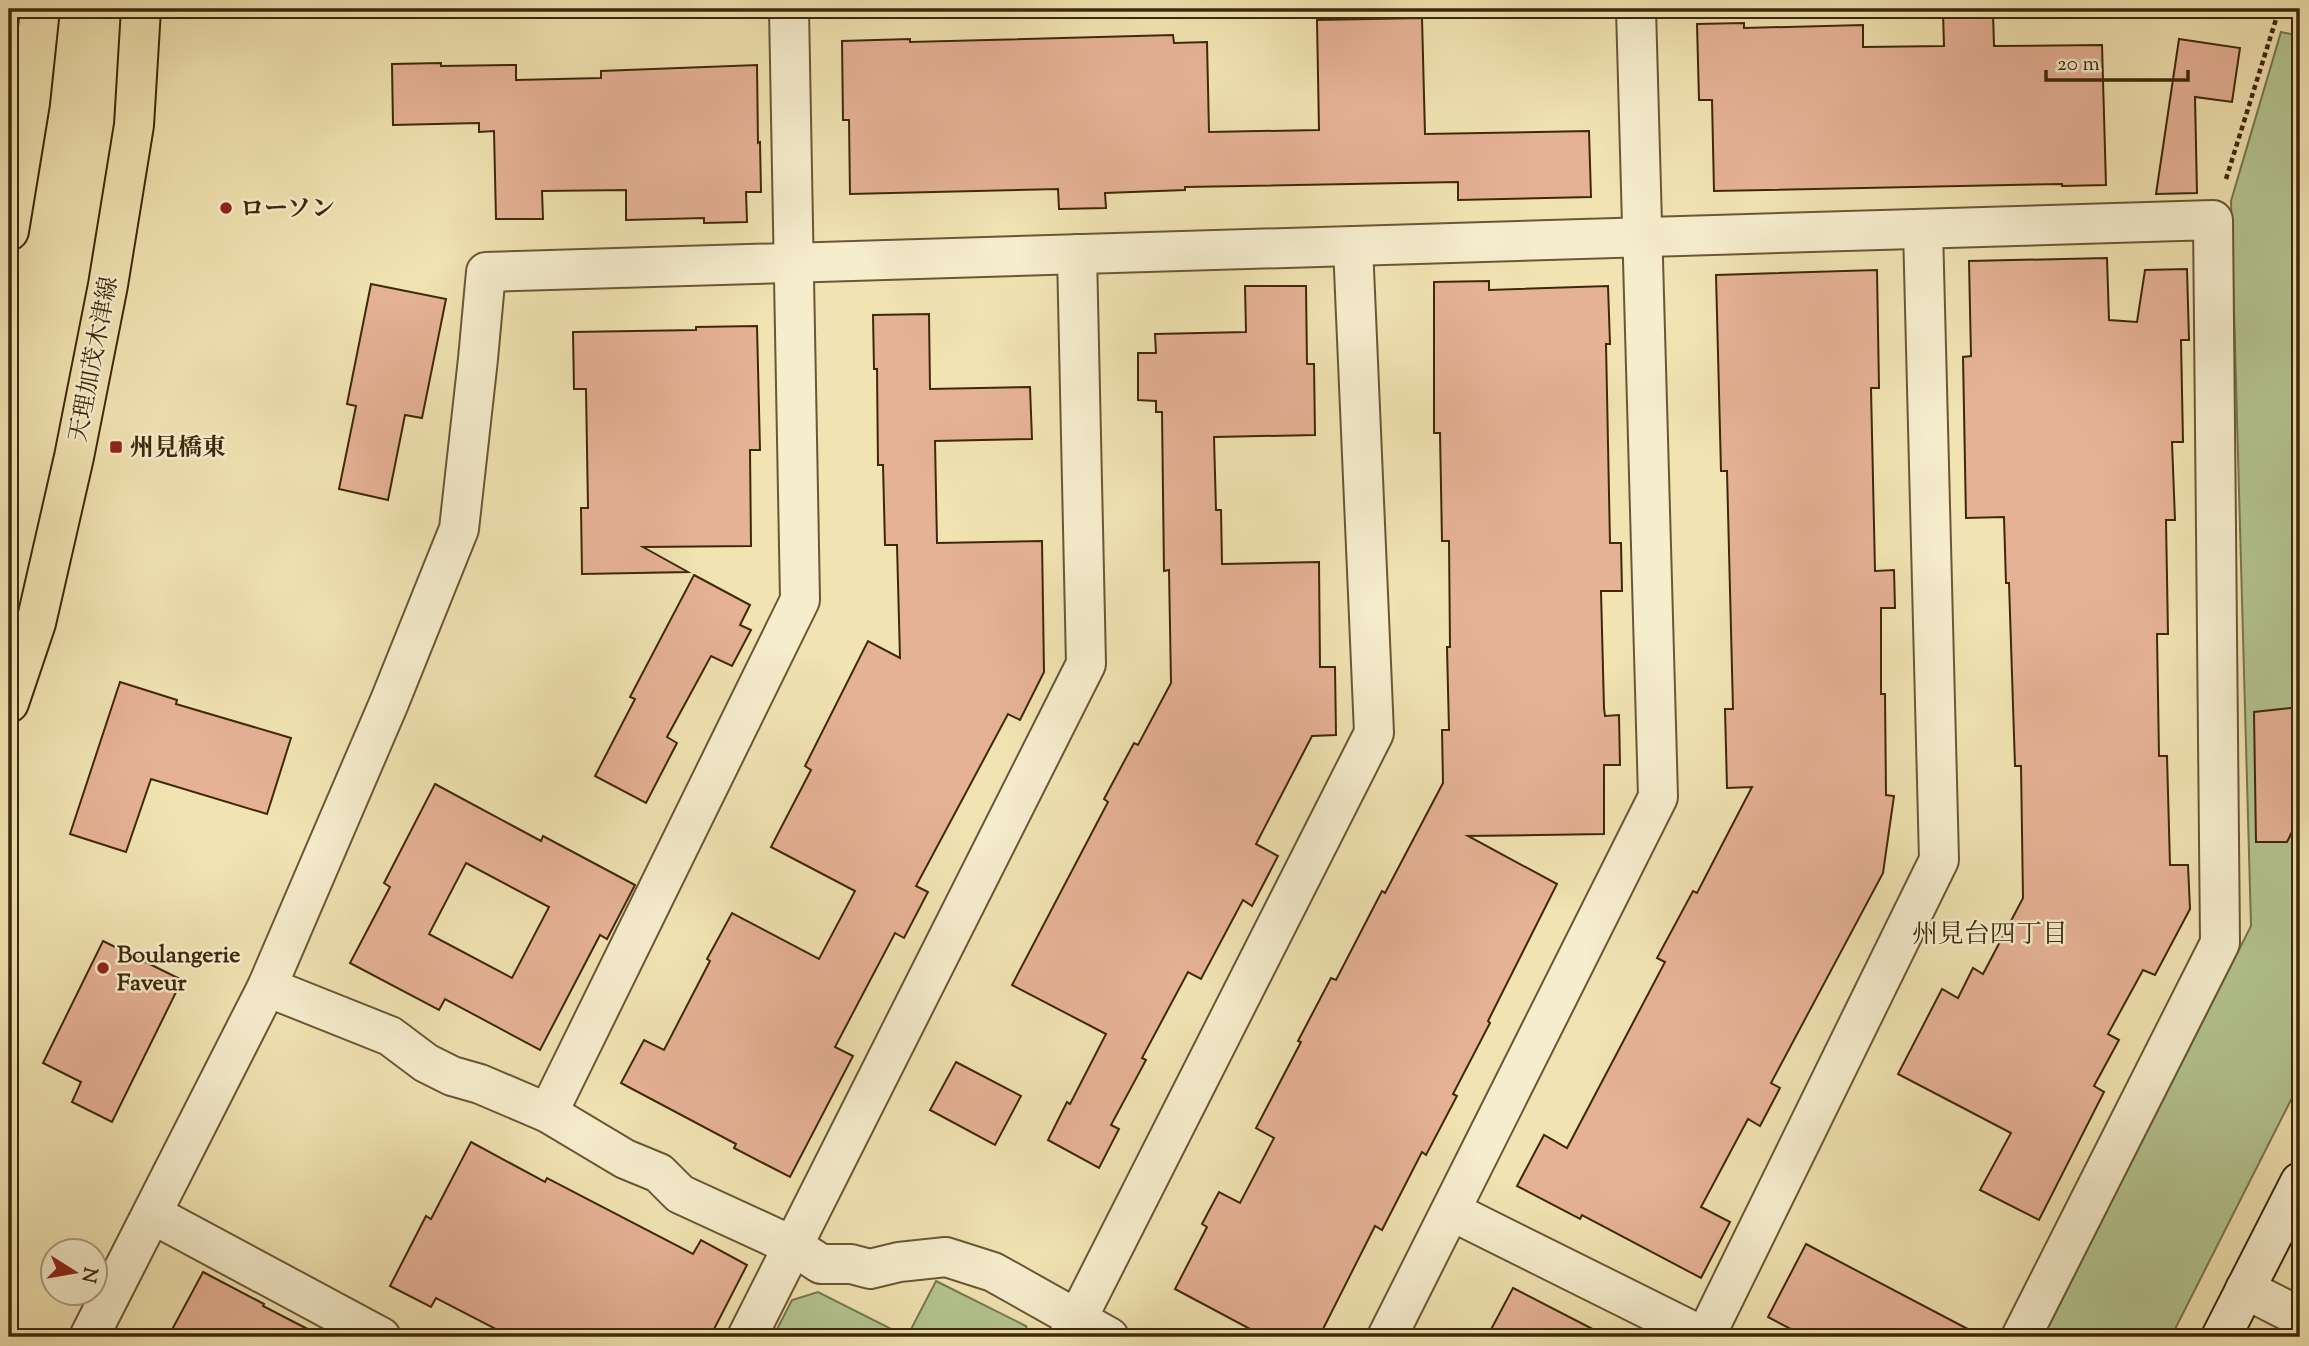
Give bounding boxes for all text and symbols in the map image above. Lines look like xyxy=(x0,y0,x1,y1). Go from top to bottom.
scale bar xyxy=(2046,38,2188,82)
text: 20 m xyxy=(2057,50,2100,80)
place label: ローソン xyxy=(240,193,335,227)
marker: ローソン xyxy=(218,200,234,216)
street label: 天理加茂木津線 xyxy=(62,274,128,445)
place label: 州見橋東 xyxy=(130,432,226,466)
marker: 州見橋東 xyxy=(108,439,124,455)
district label: 州見台四丁目 xyxy=(1912,917,2068,954)
place label: Boulangerie Faveur xyxy=(117,939,240,1001)
marker: Boulangerie Faveur xyxy=(95,960,111,976)
north arrow xyxy=(38,1238,108,1308)
text: N xyxy=(74,1265,103,1285)

